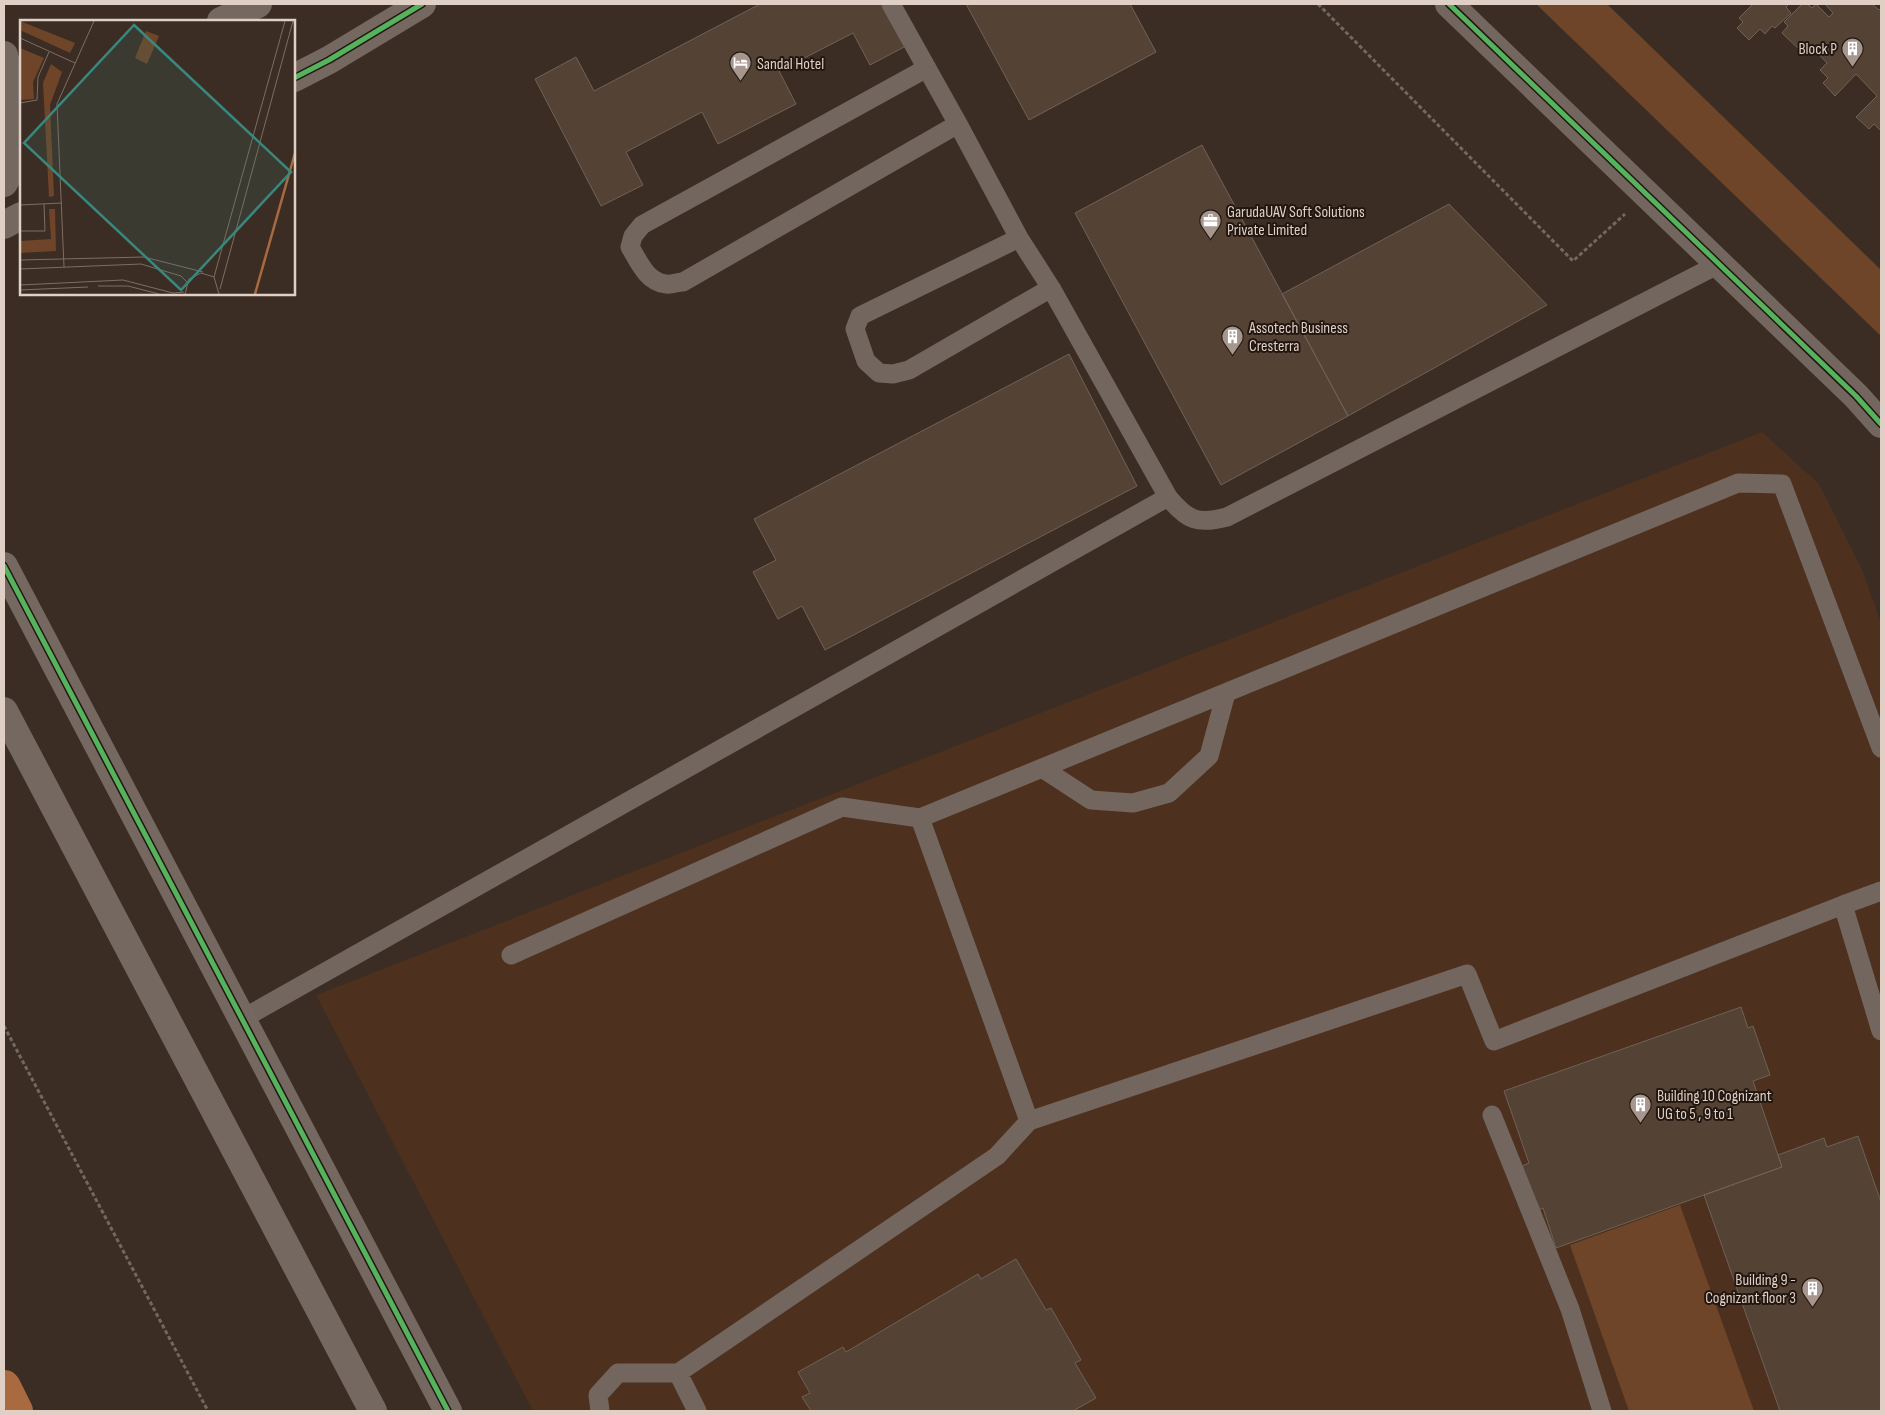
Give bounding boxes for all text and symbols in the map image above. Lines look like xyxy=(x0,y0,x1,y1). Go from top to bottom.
inset map xyxy=(20,20,295,295)
building icon: Block P xyxy=(1841,36,1865,67)
place label: Block P xyxy=(1798,40,1837,59)
hotel icon: Sandal Hotel xyxy=(729,51,753,82)
place label: Sandal Hotel xyxy=(757,55,824,74)
place label: GarudaUAV Soft Solutions Private Limited xyxy=(1227,203,1365,240)
office icon: GarudaUAV Soft Solutions Private Limited xyxy=(1199,208,1223,239)
place label: Assotech Business Cresterra xyxy=(1248,319,1348,356)
building icon: Assotech Business Cresterra xyxy=(1221,324,1245,355)
place label: Building 10 Cognizant UG to 5 , 9 to 1 xyxy=(1657,1087,1772,1124)
building icon: Building 10 Cognizant UG to 5 , 9 to 1 xyxy=(1629,1092,1653,1123)
place label: Building 9 - Cognizant floor 3 xyxy=(1705,1271,1796,1308)
building icon: Building 9 - Cognizant floor 3 xyxy=(1800,1276,1824,1307)

